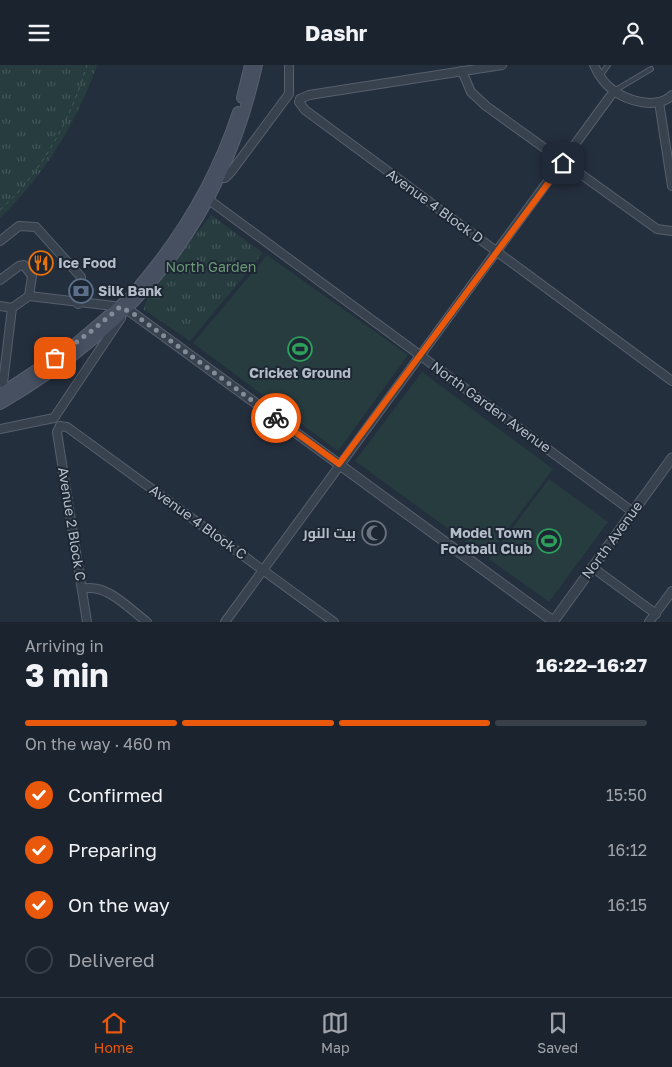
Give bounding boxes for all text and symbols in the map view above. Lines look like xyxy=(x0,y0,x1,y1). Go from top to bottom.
icon: menu xyxy=(25,19,53,47)
text: Dashr xyxy=(305,19,367,46)
icon: person xyxy=(619,19,647,47)
pin xyxy=(542,142,584,184)
icon: home xyxy=(549,149,577,177)
street label: Avenue 4 Block D xyxy=(383,165,487,247)
restaurant icon: Ice Food xyxy=(28,250,54,276)
place label: Ice Food xyxy=(58,254,116,271)
park label: North Garden xyxy=(166,258,256,275)
bank icon: Silk Bank xyxy=(68,278,94,304)
place label: Silk Bank xyxy=(98,282,162,299)
sports icon: Cricket Ground xyxy=(287,336,313,362)
pin xyxy=(34,337,76,379)
icon: bag xyxy=(41,344,69,372)
street label: North Garden Avenue xyxy=(428,357,554,456)
place label: Cricket Ground xyxy=(249,364,351,381)
courier xyxy=(251,393,301,443)
icon: bike xyxy=(262,404,290,432)
street label: Avenue 2 Block C xyxy=(55,466,90,582)
street label: Avenue 4 Block C xyxy=(147,481,250,562)
street label: North Avenue xyxy=(578,498,645,582)
mosque icon: بیت النور xyxy=(361,520,387,546)
place label: بیت النور xyxy=(302,524,356,542)
place label: Model Town Football Club xyxy=(440,524,532,557)
sports icon: Model Town Football Club xyxy=(536,528,562,554)
text: Arriving in xyxy=(25,636,104,656)
text: 16:22–16:27 xyxy=(536,653,647,676)
text: 3 min xyxy=(25,656,109,694)
text: On the way · 460 m xyxy=(25,734,171,754)
icon: check xyxy=(25,781,53,809)
text: Confirmed xyxy=(68,783,163,806)
text: 15:50 xyxy=(606,785,647,805)
icon: check xyxy=(25,836,53,864)
text: Preparing xyxy=(68,838,157,861)
text: 16:12 xyxy=(608,840,647,860)
icon: check xyxy=(25,891,53,919)
text: On the way xyxy=(68,893,170,916)
text: 16:15 xyxy=(608,895,647,915)
text: Delivered xyxy=(68,948,155,971)
tab: Home xyxy=(94,1009,133,1056)
tab: Map xyxy=(321,1009,350,1056)
tab: Saved xyxy=(537,1009,578,1056)

